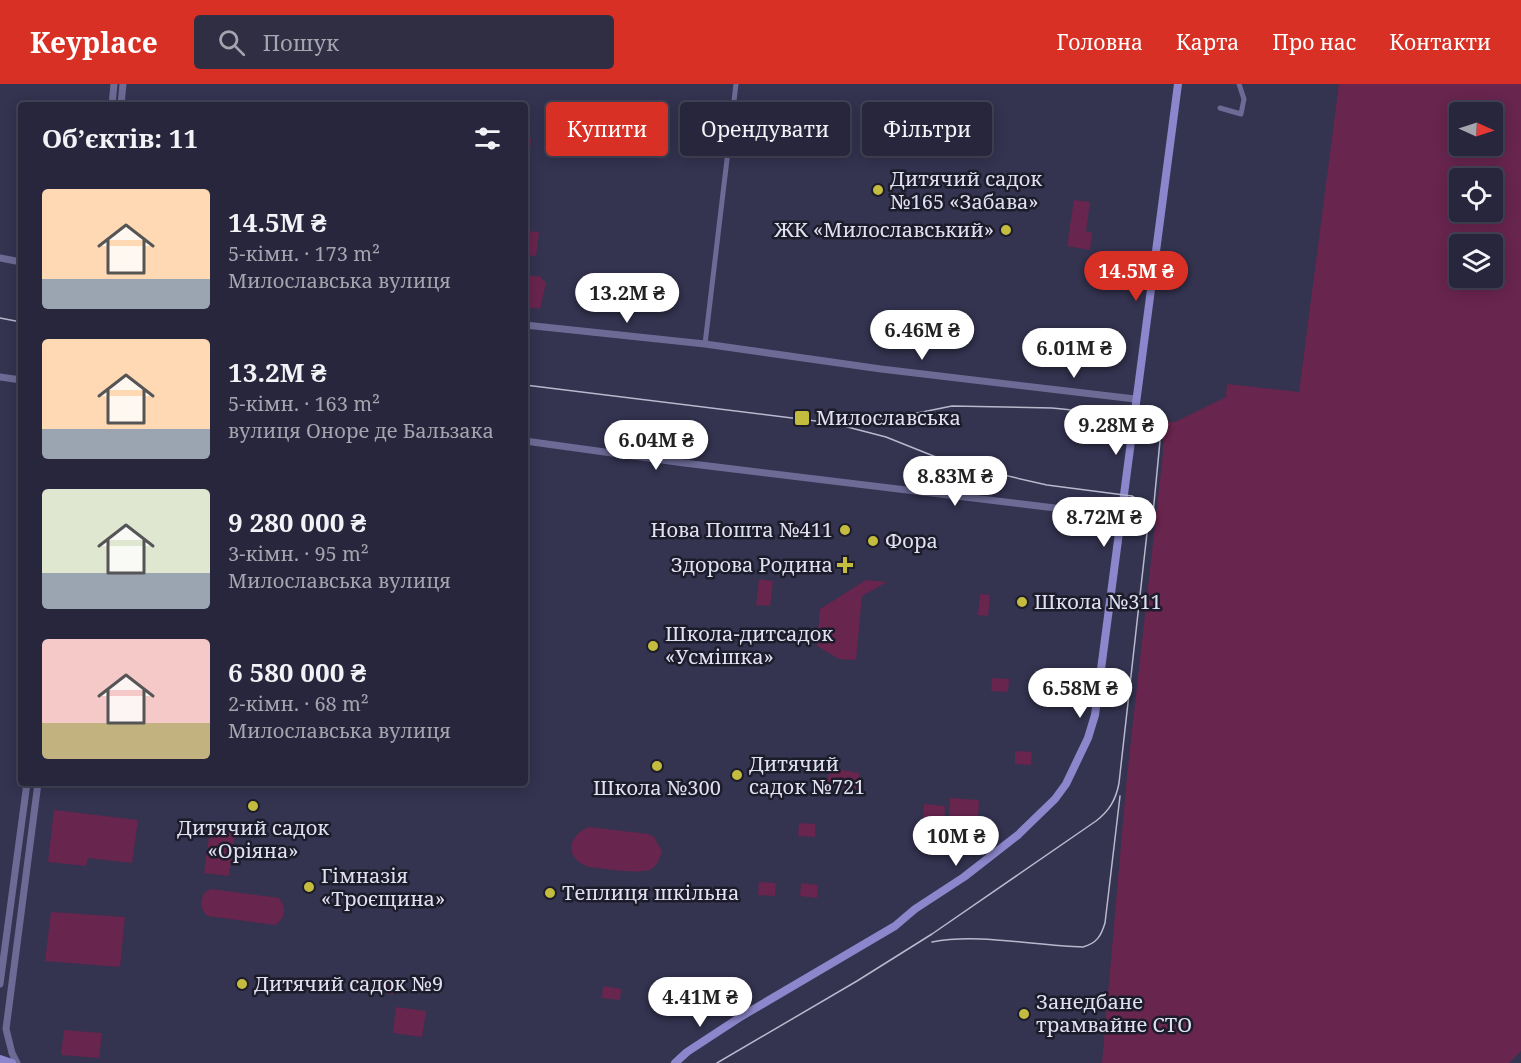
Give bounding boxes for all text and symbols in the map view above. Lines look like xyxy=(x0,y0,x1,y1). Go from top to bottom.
search box xyxy=(194,15,614,69)
text: Keyplace xyxy=(30,23,158,61)
icon: search xyxy=(215,26,248,59)
text: Пошук xyxy=(263,27,339,57)
text: Головна xyxy=(1056,28,1143,56)
text: Карта xyxy=(1176,28,1239,56)
text: Про нас xyxy=(1272,28,1356,56)
text: Контакти xyxy=(1389,28,1491,56)
chip: Купити xyxy=(546,102,668,156)
chip: Орендувати xyxy=(680,102,850,156)
chip: Фільтри xyxy=(862,102,992,156)
north arrow xyxy=(1449,102,1503,156)
map controls xyxy=(1449,102,1503,288)
text: Об’єктів: 11 xyxy=(42,120,198,156)
icon: filters xyxy=(471,122,504,155)
place label: Дитячий садок №165 «Забава» xyxy=(890,165,1042,215)
button: locate xyxy=(1449,168,1503,222)
marker: Дитячий садок №165 «Забава» xyxy=(871,183,885,197)
text: 14.5M ₴ xyxy=(228,204,326,240)
icon: home xyxy=(90,213,162,285)
place label: ЖК «Милославський» xyxy=(773,216,994,243)
marker: ЖК «Милославський» xyxy=(999,223,1013,237)
button: layers xyxy=(1449,234,1503,288)
text: 5-кімн. · 173 m² xyxy=(228,240,380,267)
pin: 14.5M ₴ xyxy=(1081,251,1191,302)
text: 14.5M ₴ xyxy=(1098,257,1174,284)
text: Милославська вулиця xyxy=(228,267,451,294)
pin: 13.2M ₴ xyxy=(572,273,682,324)
text: 13.2M ₴ xyxy=(589,279,665,306)
pin: 6.46M ₴ xyxy=(867,310,977,361)
text: 6.46M ₴ xyxy=(884,316,960,343)
pin: 6.01M ₴ xyxy=(1019,328,1129,379)
text: 6.01M ₴ xyxy=(1036,334,1112,361)
text: 13.2M ₴ xyxy=(228,354,326,390)
icon: home xyxy=(90,363,162,435)
text: 5-кімн. · 163 m² xyxy=(228,390,380,417)
place label: Милославська xyxy=(816,404,961,431)
pin: 9.28M ₴ xyxy=(1061,405,1171,456)
marker: Милославська xyxy=(793,409,811,427)
text: 9.28M ₴ xyxy=(1078,411,1154,438)
text: вулиця Оноре де Бальзака xyxy=(228,417,494,444)
pin: 6.04M ₴ xyxy=(601,420,711,471)
text: 6.04M ₴ xyxy=(618,426,694,453)
pin: 8.83M ₴ xyxy=(900,456,1010,507)
text: 8.83M ₴ xyxy=(917,462,993,489)
pin: 8.72M ₴ xyxy=(1049,497,1159,548)
text: 8.72M ₴ xyxy=(1066,503,1142,530)
text: 9 280 000 ₴ xyxy=(228,504,366,540)
icon: home xyxy=(90,513,162,585)
place label: Нова Пошта №411 xyxy=(650,516,833,543)
marker: Нова Пошта №411 xyxy=(838,523,852,537)
place label: Фора xyxy=(885,527,938,554)
marker: Фора xyxy=(866,534,880,548)
text: 3-кімн. · 95 m² xyxy=(228,540,369,567)
place label: Здорова Родина xyxy=(671,551,833,578)
marker: Здорова Родина xyxy=(838,558,852,572)
text: Милославська вулиця xyxy=(228,567,451,594)
place label: Школа №311 xyxy=(1034,588,1162,615)
marker: Школа №311 xyxy=(1015,595,1029,609)
place label: Школа-дитсадок «Усмішка» xyxy=(665,620,833,670)
marker: Школа-дитсадок «Усмішка» xyxy=(646,639,660,653)
text: 6 580 000 ₴ xyxy=(228,654,366,690)
icon: home xyxy=(90,663,162,735)
pin: 6.58M ₴ xyxy=(1025,668,1135,719)
text: 6.58M ₴ xyxy=(1042,674,1118,701)
text: 2-кімн. · 68 m² xyxy=(228,690,369,717)
text: Милославська вулиця xyxy=(228,717,451,744)
place label: Дитячий садок №721 xyxy=(749,750,865,800)
marker: Школа №300 xyxy=(650,759,664,773)
marker: Дитячий садок №721 xyxy=(730,768,744,782)
place label: Школа №300 xyxy=(593,774,721,801)
marker: Дитячий садок «Оріяна» xyxy=(246,799,260,813)
place label: Дитячий садок «Оріяна» xyxy=(177,814,329,864)
pin: 10M ₴ xyxy=(914,816,998,867)
text: 10M ₴ xyxy=(927,822,985,849)
place label: Гімназія «Троєщина» xyxy=(321,862,445,912)
place label: Теплиця шкільна xyxy=(562,879,739,906)
marker: Гімназія «Троєщина» xyxy=(302,880,316,894)
marker: Теплиця шкільна xyxy=(543,886,557,900)
place label: Дитячий садок №9 xyxy=(254,970,443,997)
marker: Дитячий садок №9 xyxy=(235,977,249,991)
pin: 4.41M ₴ xyxy=(645,977,755,1028)
text: 4.41M ₴ xyxy=(662,983,738,1010)
place label: Занедбане трамвайне СТО xyxy=(1036,988,1192,1038)
marker: Занедбане трамвайне СТО xyxy=(1017,1007,1031,1021)

